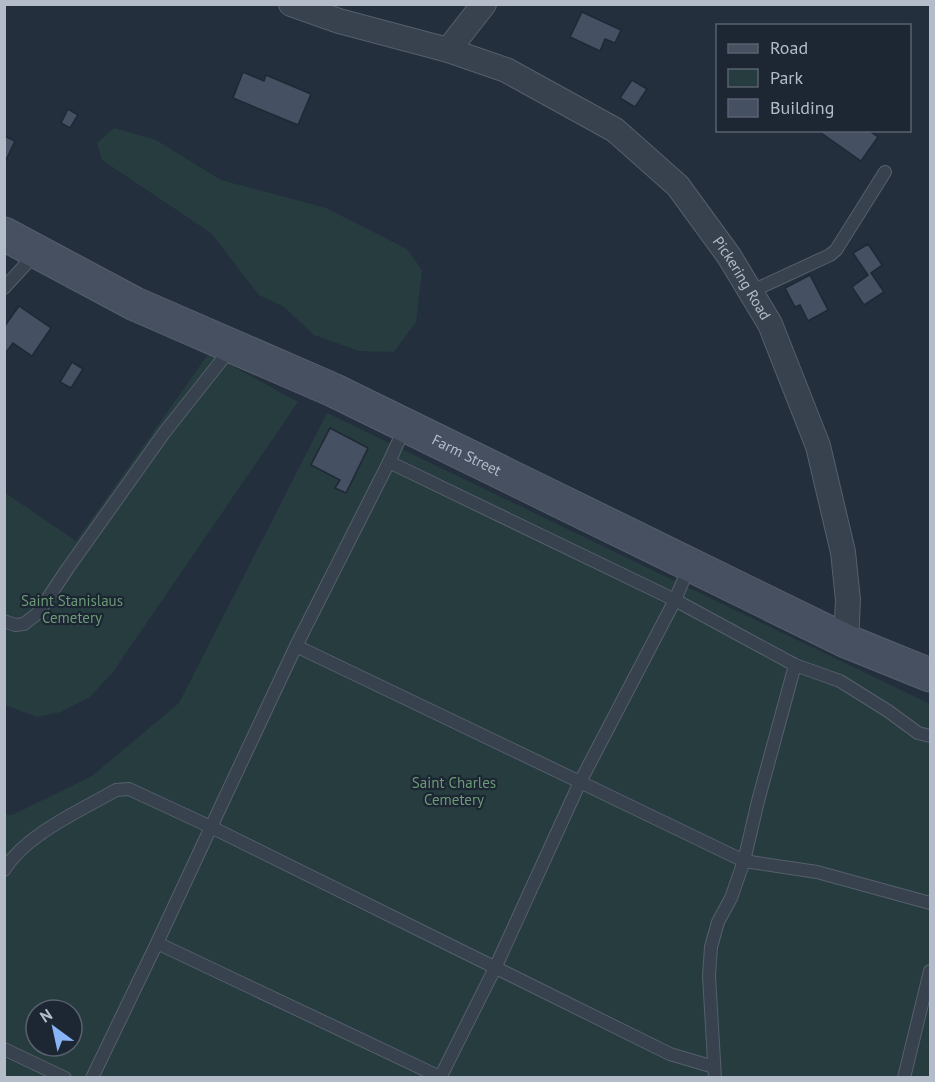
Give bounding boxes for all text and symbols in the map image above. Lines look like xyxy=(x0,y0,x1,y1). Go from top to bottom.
legend xyxy=(716,24,911,132)
text: Road xyxy=(770,36,808,59)
text: Park xyxy=(770,66,803,89)
text: Building xyxy=(770,96,834,119)
street label: Pickering Road xyxy=(709,232,775,323)
street label: Farm Street xyxy=(429,430,505,480)
park label: Saint Stanislaus Cemetery xyxy=(21,591,123,627)
park label: Saint Charles Cemetery xyxy=(412,773,496,809)
north arrow xyxy=(24,998,84,1058)
text: N xyxy=(36,1004,56,1027)

